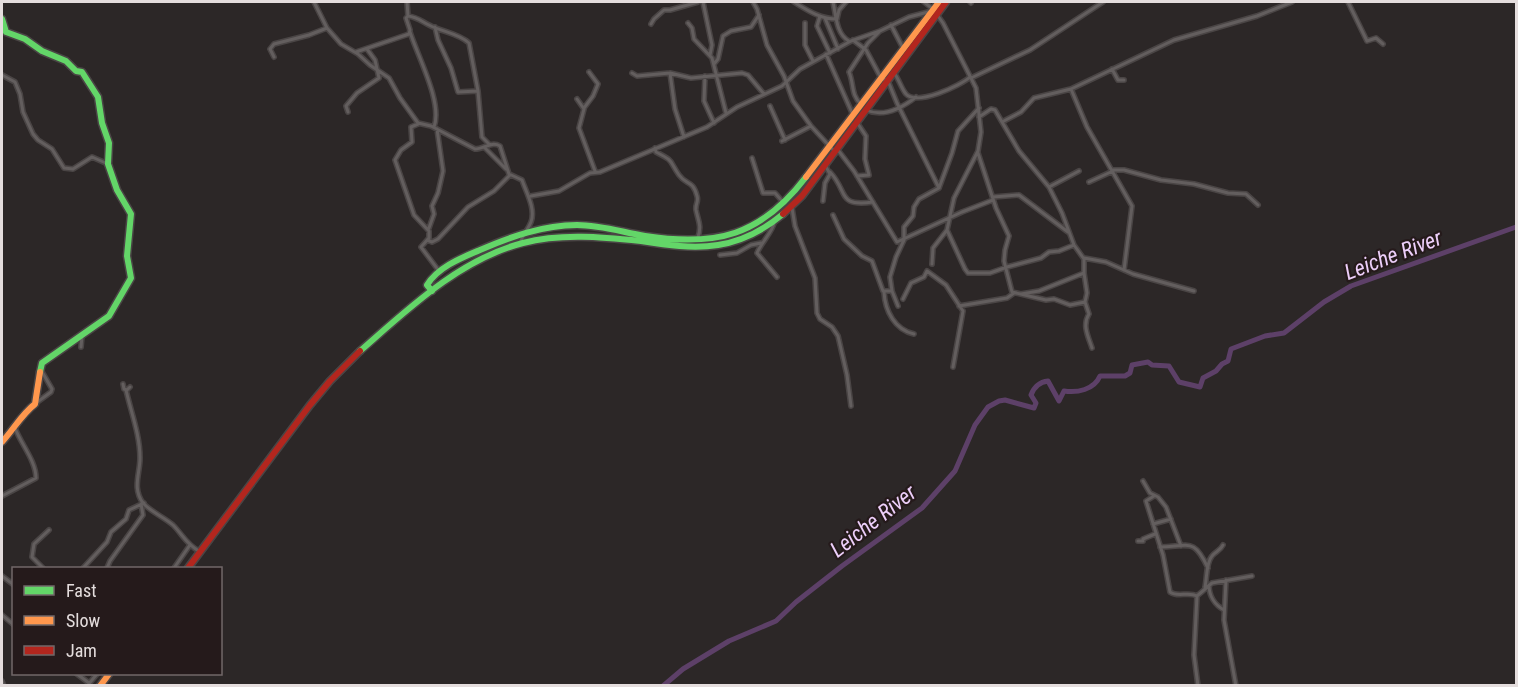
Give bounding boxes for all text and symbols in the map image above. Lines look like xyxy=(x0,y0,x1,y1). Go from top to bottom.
water label: Leiche River xyxy=(1341,225,1446,285)
water label: Leiche River xyxy=(825,479,921,562)
legend xyxy=(12,567,222,675)
text: Fast xyxy=(66,580,97,601)
text: Slow xyxy=(66,610,101,631)
text: Jam xyxy=(66,640,97,661)

